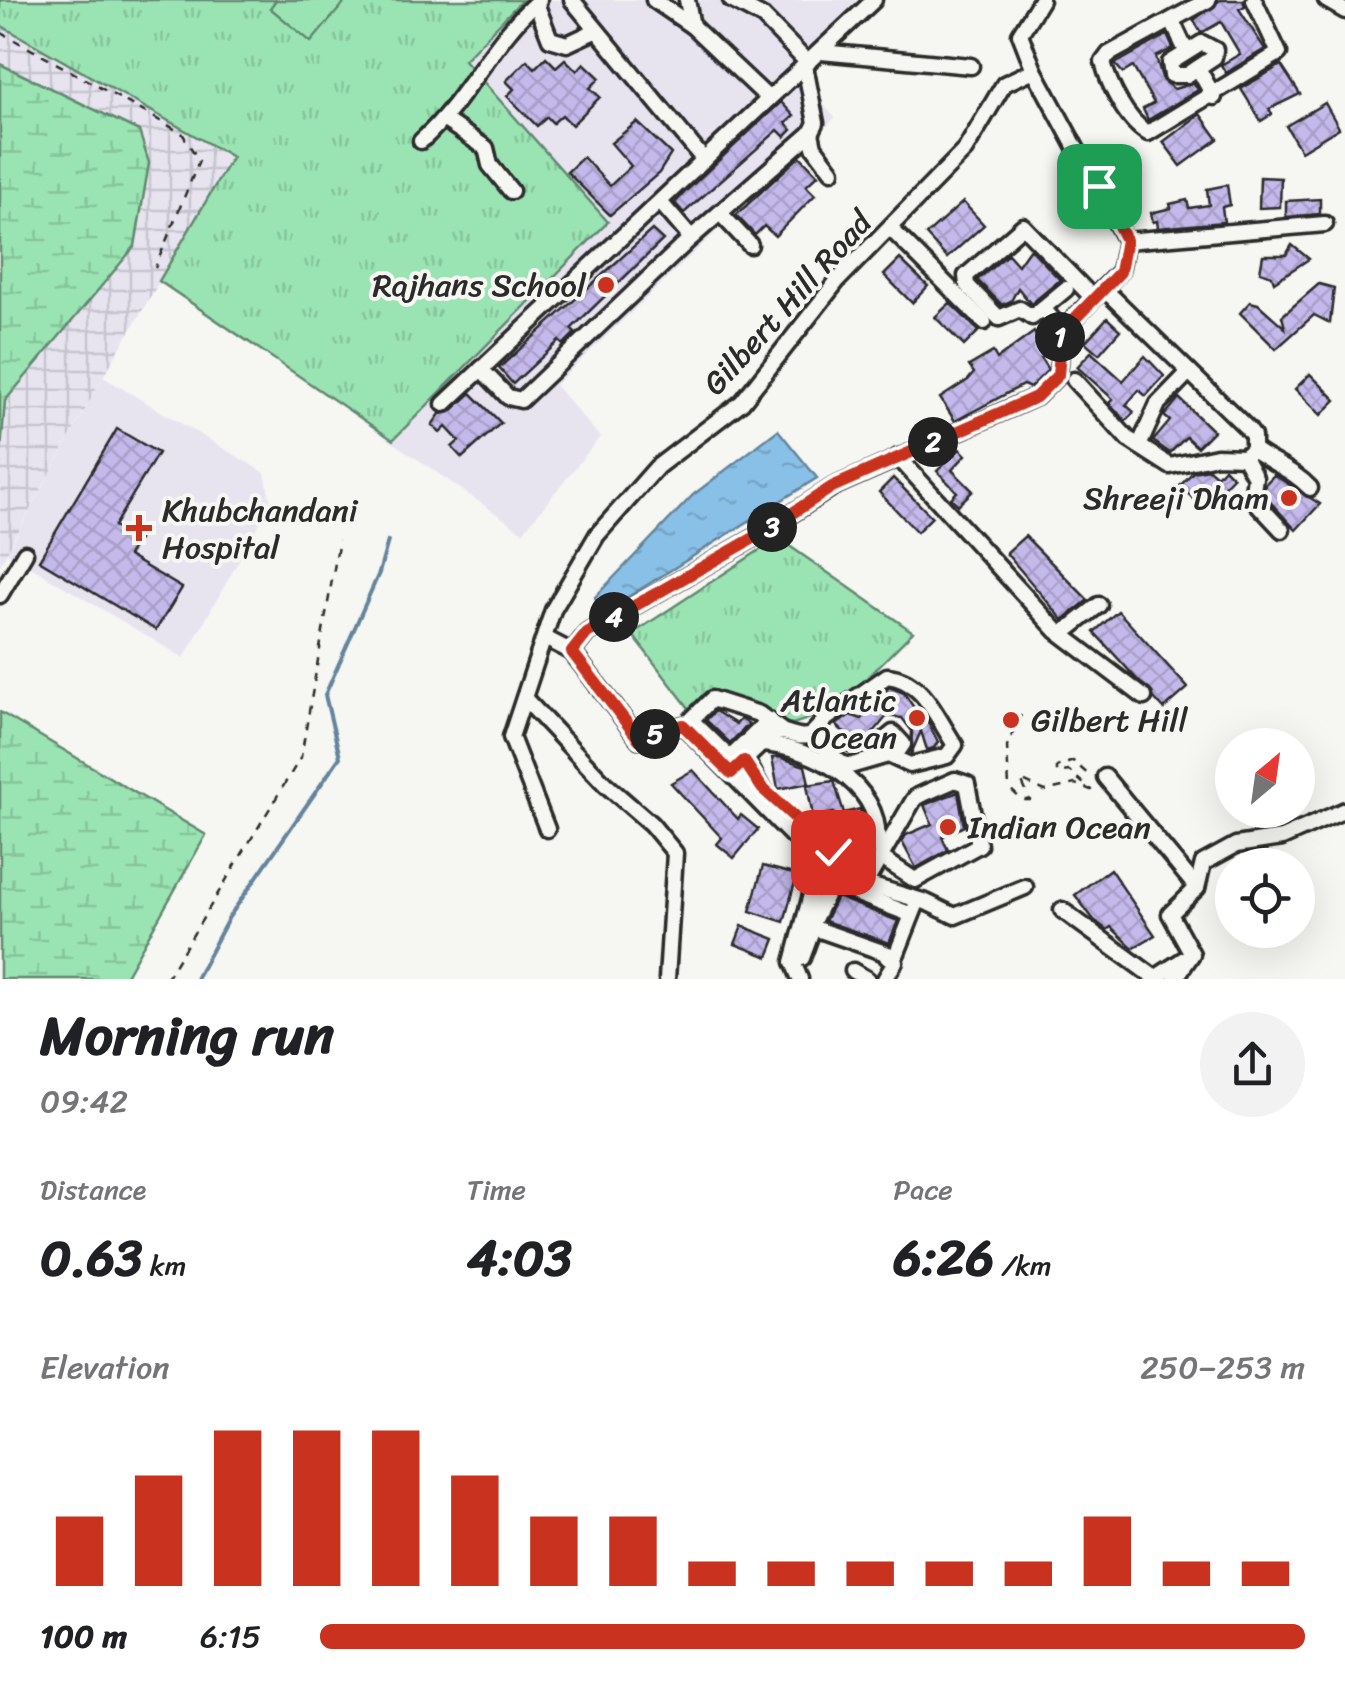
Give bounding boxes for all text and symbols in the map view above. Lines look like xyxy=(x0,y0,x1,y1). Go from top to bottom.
pin xyxy=(1057,144,1142,229)
icon: arrive xyxy=(1072,159,1127,214)
street label: Gilbert Hill Road xyxy=(688,196,888,409)
place label: Rajhans School xyxy=(372,257,587,314)
marker: Rajhans School xyxy=(595,274,617,296)
pin: 1 xyxy=(1035,312,1085,362)
text: 1 xyxy=(1054,312,1066,361)
pin: 2 xyxy=(908,417,958,467)
text: 2 xyxy=(925,417,941,466)
place label: Shreeji Dham xyxy=(1083,470,1269,527)
place label: Khubchandani Hospital xyxy=(162,482,359,576)
marker: Shreeji Dham xyxy=(1278,487,1300,509)
pin: 3 xyxy=(747,502,797,552)
text: 3 xyxy=(764,502,780,551)
marker: Khubchandani Hospital xyxy=(126,515,152,541)
pin: 4 xyxy=(589,592,639,642)
text: 4 xyxy=(605,592,623,641)
place label: Atlantic Ocean xyxy=(780,672,897,766)
place label: Gilbert Hill xyxy=(1031,692,1188,749)
marker: Atlantic Ocean xyxy=(906,707,928,729)
pin: 5 xyxy=(630,709,680,759)
text: 5 xyxy=(646,709,664,758)
marker: Gilbert Hill xyxy=(1000,709,1022,731)
north arrow xyxy=(1215,728,1315,828)
map controls xyxy=(1215,728,1315,948)
place label: Indian Ocean xyxy=(967,799,1151,856)
pin xyxy=(791,810,876,895)
marker: Indian Ocean xyxy=(937,816,959,838)
icon: check xyxy=(806,825,861,880)
button: locate xyxy=(1215,848,1315,948)
text: Morning run xyxy=(40,987,334,1084)
button: share xyxy=(1200,1012,1305,1117)
text: 09:42 xyxy=(40,1073,128,1130)
text: Distance xyxy=(40,1165,146,1214)
text: Time xyxy=(467,1165,526,1214)
text: Pace xyxy=(893,1165,953,1214)
text: 0.63 xyxy=(40,1214,143,1303)
text: 4:03 xyxy=(467,1214,572,1303)
text: 6:26 xyxy=(893,1214,994,1303)
text: km xyxy=(143,1241,186,1290)
text: /km xyxy=(994,1241,1052,1290)
text: Elevation xyxy=(40,1339,170,1396)
text: 250–253 m xyxy=(1140,1339,1305,1396)
text: 100 m xyxy=(40,1608,127,1665)
text: 6:15 xyxy=(200,1608,261,1665)

